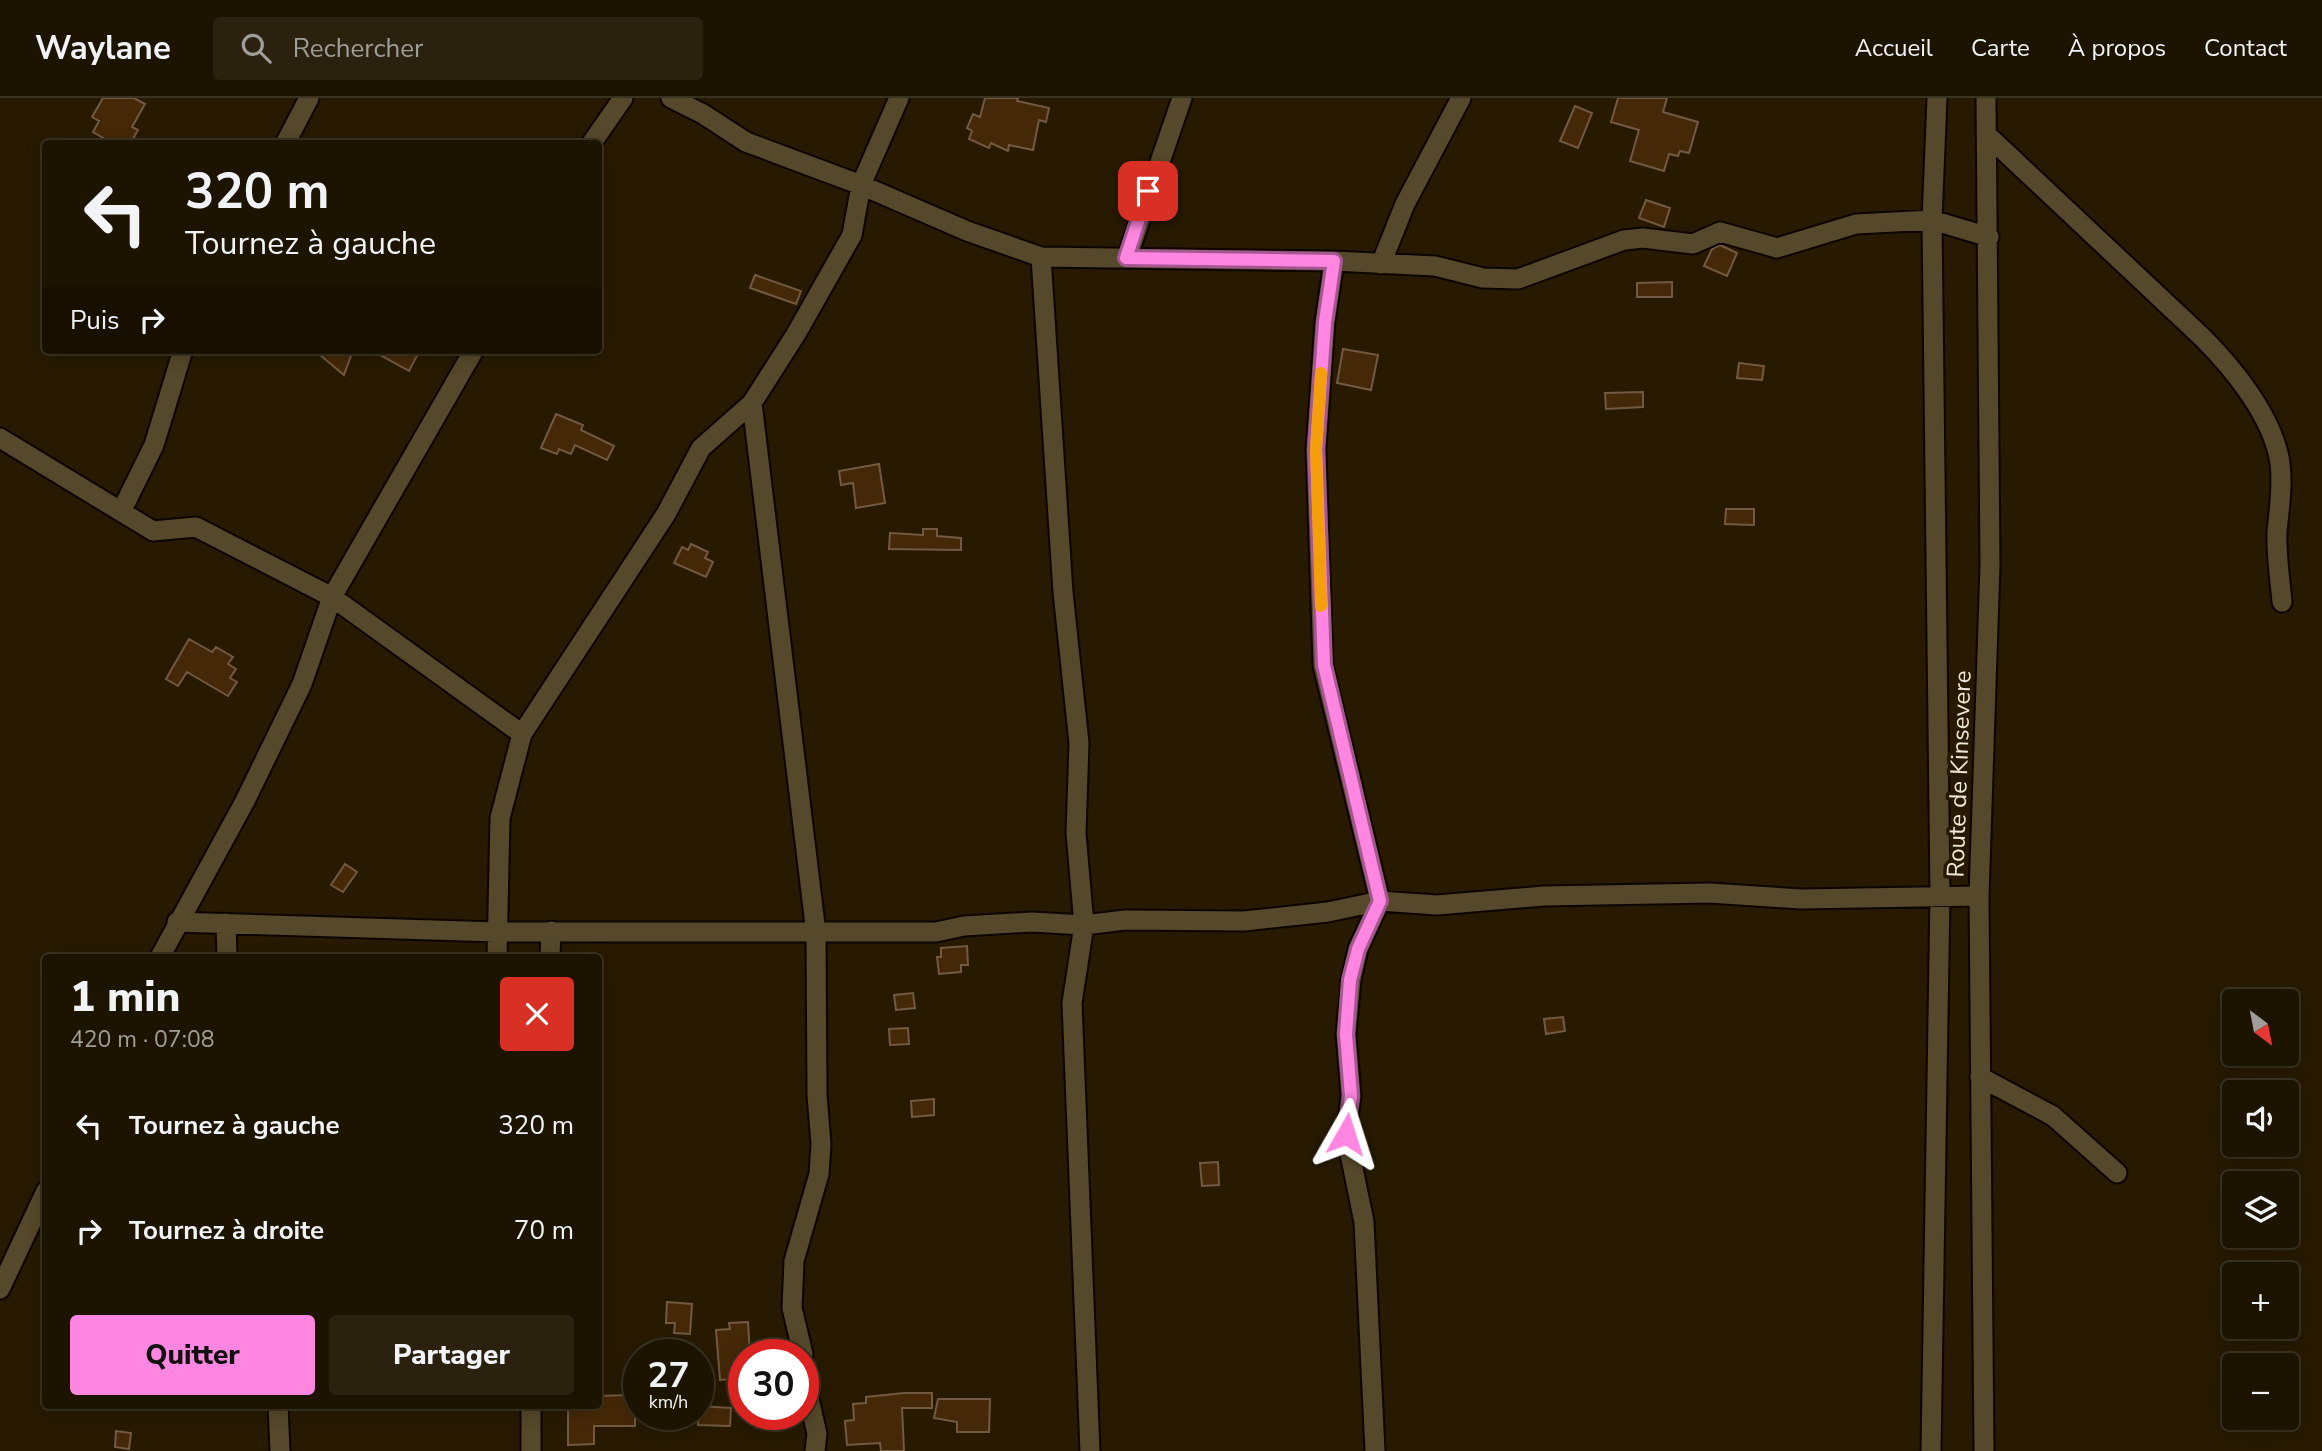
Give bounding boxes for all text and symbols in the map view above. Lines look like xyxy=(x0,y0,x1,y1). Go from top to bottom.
search box xyxy=(213,17,703,80)
text: Waylane xyxy=(35,26,171,71)
icon: search xyxy=(237,29,275,67)
text: Rechercher xyxy=(293,31,423,66)
text: Accueil xyxy=(1855,32,1933,64)
text: Carte xyxy=(1971,32,2030,64)
text: À propos xyxy=(2068,32,2166,64)
text: Contact xyxy=(2204,32,2287,64)
text: 320 m xyxy=(185,158,329,225)
pin xyxy=(1118,161,1178,221)
icon: left xyxy=(70,168,161,259)
icon: arrive xyxy=(1129,172,1167,210)
text: Tournez à gauche xyxy=(185,222,436,265)
icon: right xyxy=(133,301,171,339)
text: Puis xyxy=(70,303,119,338)
street label: Route de Kinsevere xyxy=(1939,670,1979,878)
text: 1 min xyxy=(70,969,180,1026)
button: close xyxy=(500,977,574,1051)
north arrow xyxy=(2222,989,2300,1066)
map controls xyxy=(2222,989,2299,1430)
text: 420 m · 07:08 xyxy=(70,1024,215,1055)
button: sound xyxy=(2222,1080,2299,1157)
position arrow xyxy=(1309,1097,1383,1171)
icon: left xyxy=(70,1107,108,1145)
text: Tournez à gauche xyxy=(129,1108,340,1143)
text: 320 m xyxy=(498,1108,574,1143)
button: layers xyxy=(2222,1171,2299,1248)
icon: right xyxy=(70,1212,108,1250)
text: Tournez à droite xyxy=(129,1213,324,1248)
text: 70 m xyxy=(514,1213,574,1248)
button: + xyxy=(2222,1262,2299,1339)
button: Quitter xyxy=(70,1315,315,1395)
button: Partager xyxy=(329,1315,574,1395)
speed limit sign: 30 xyxy=(728,1339,819,1430)
text: 27 xyxy=(647,1352,690,1399)
button: − xyxy=(2222,1353,2299,1430)
text: km/h xyxy=(649,1390,688,1414)

